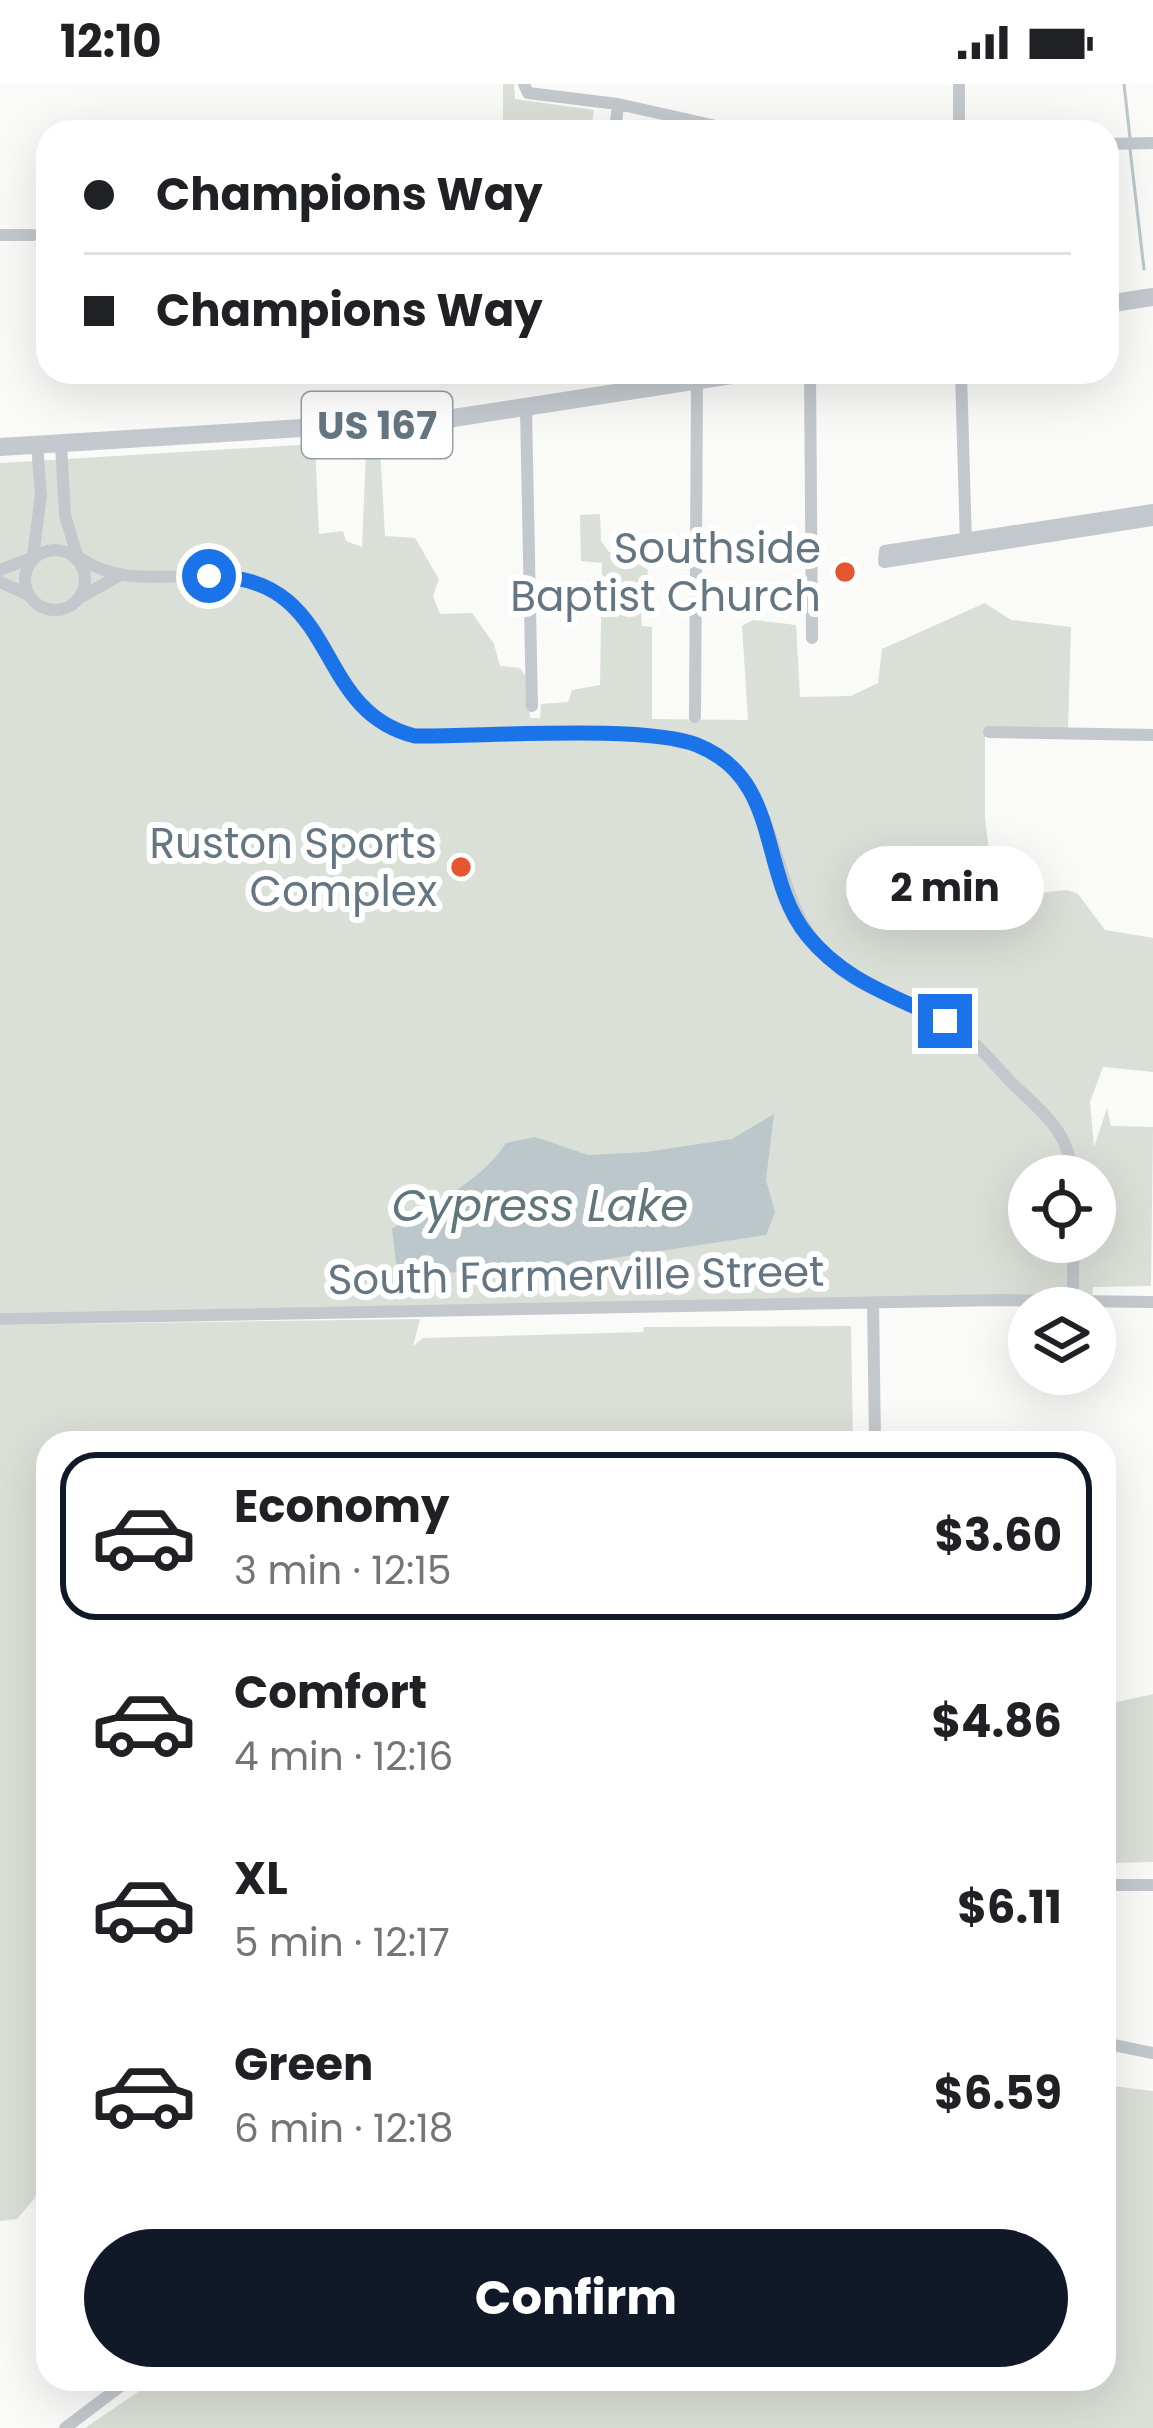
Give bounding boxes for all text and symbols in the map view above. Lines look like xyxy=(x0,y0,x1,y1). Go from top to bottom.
text: 12:10 xyxy=(60,10,162,73)
text: Champions Way xyxy=(156,163,543,226)
text: Champions Way xyxy=(156,279,543,342)
road number: US 167 xyxy=(302,392,452,458)
place label: Southside Baptist Church xyxy=(510,519,821,626)
route start xyxy=(182,549,236,603)
marker: Southside Baptist Church xyxy=(832,559,858,585)
place label: Ruston Sports Complex xyxy=(150,814,437,921)
callout: 2 min xyxy=(846,847,1044,931)
marker: Ruston Sports Complex xyxy=(448,854,474,880)
text: 2 min xyxy=(890,860,1000,915)
route end xyxy=(918,994,972,1048)
map controls xyxy=(1008,1155,1116,1395)
button: locate xyxy=(1008,1155,1116,1263)
water label: Cypress Lake xyxy=(392,1174,688,1237)
street label: South Farmerville Street xyxy=(327,1242,825,1309)
button: layers xyxy=(1008,1287,1116,1395)
text: Economy xyxy=(234,1475,449,1538)
icon: car xyxy=(90,1482,198,1590)
text: $3.60 xyxy=(934,1504,1062,1567)
text: 3 min · 12:15 xyxy=(234,1543,451,1598)
text: Comfort xyxy=(234,1661,427,1724)
icon: car xyxy=(90,1668,198,1776)
text: $4.86 xyxy=(931,1690,1062,1753)
text: 4 min · 12:16 xyxy=(234,1729,453,1784)
text: XL xyxy=(234,1847,288,1910)
icon: car xyxy=(90,1854,198,1962)
text: $6.11 xyxy=(957,1876,1062,1939)
text: 5 min · 12:17 xyxy=(234,1915,450,1970)
text: Green xyxy=(234,2033,373,2096)
icon: car xyxy=(90,2040,198,2148)
text: $6.59 xyxy=(934,2062,1062,2125)
text: 6 min · 12:18 xyxy=(234,2101,453,2156)
button: Confirm xyxy=(84,2229,1068,2367)

